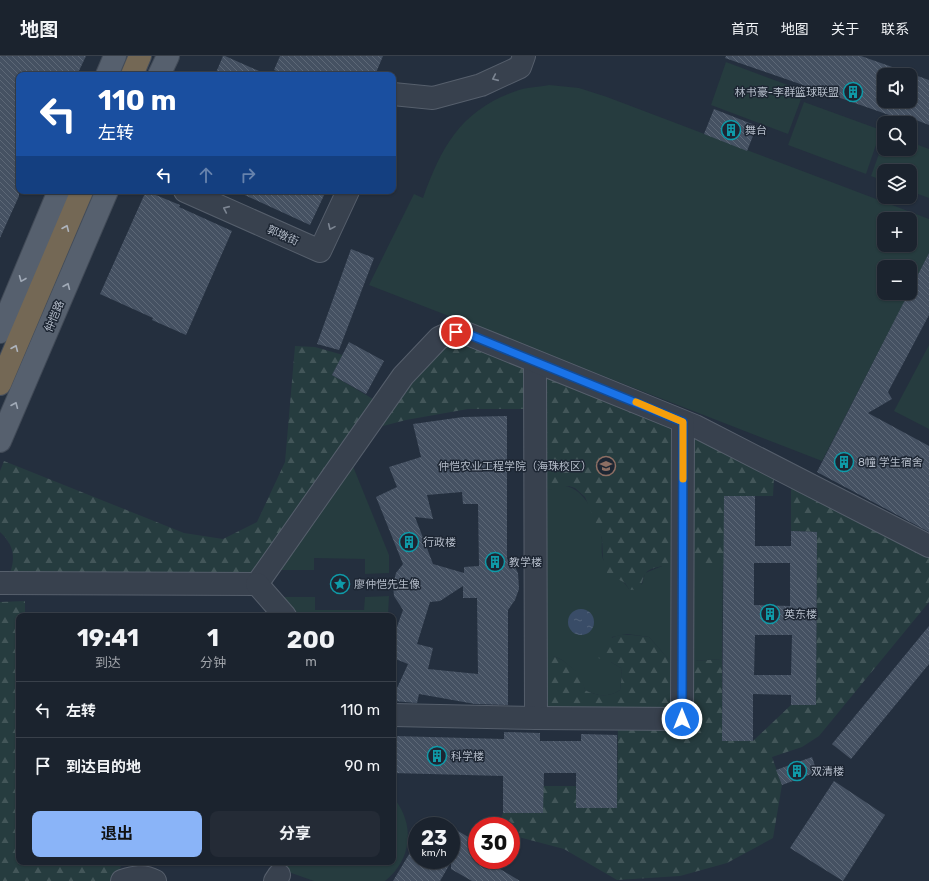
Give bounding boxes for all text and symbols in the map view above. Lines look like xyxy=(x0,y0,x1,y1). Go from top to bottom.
text: 地图 xyxy=(20,18,58,41)
text: 首页 xyxy=(731,21,759,38)
text: 地图 xyxy=(781,21,809,38)
text: 关于 xyxy=(831,21,859,38)
text: 联系 xyxy=(881,21,909,38)
map controls xyxy=(877,68,917,300)
button: sound xyxy=(877,68,917,108)
one-way arrow xyxy=(491,73,499,81)
building icon: 林书豪-李群篮球联盟 xyxy=(842,81,864,103)
text: 110 m xyxy=(98,84,176,117)
place label: 林书豪-李群篮球联盟 xyxy=(735,86,839,99)
icon: left xyxy=(32,88,84,140)
button: search xyxy=(877,116,917,156)
building icon: 舞台 xyxy=(720,119,742,141)
text: 左转 xyxy=(98,122,134,144)
place label: 舞台 xyxy=(745,124,767,137)
icon: left xyxy=(153,164,175,186)
icon: ahead xyxy=(195,164,217,186)
icon: right xyxy=(237,164,259,186)
button: layers xyxy=(877,164,917,204)
one-way arrow xyxy=(223,206,230,214)
button: + xyxy=(877,212,917,252)
street label: 郭墩街 xyxy=(265,223,301,248)
one-way arrow xyxy=(328,223,336,230)
one-way arrow xyxy=(62,225,70,232)
button: − xyxy=(877,260,917,300)
one-way arrow xyxy=(19,275,27,282)
one-way arrow xyxy=(62,282,70,290)
street label: 仲恺路 xyxy=(42,298,67,334)
pin xyxy=(439,315,473,349)
icon: arrive xyxy=(445,321,467,343)
one-way arrow xyxy=(11,344,19,351)
one-way arrow xyxy=(11,402,19,409)
building icon: 8幢 学生宿舍 xyxy=(833,451,855,473)
school or university icon: 仲恺农业工程学院（海珠校区） xyxy=(595,455,617,477)
place label: 8幢 学生宿舍 xyxy=(858,456,923,469)
place label: 仲恺农业工程学院（海珠校区） xyxy=(438,460,592,473)
building icon: 行政楼 xyxy=(398,531,420,553)
place label: 行政楼 xyxy=(423,536,456,549)
building icon: 教学楼 xyxy=(484,551,506,573)
place label: 教学楼 xyxy=(509,556,542,569)
place icon: 廖仲恺先生像 xyxy=(329,573,351,595)
place label: 廖仲恺先生像 xyxy=(354,578,420,591)
building icon: 英东楼 xyxy=(759,603,781,625)
place label: 英东楼 xyxy=(784,608,817,621)
text: 19:41 xyxy=(77,624,139,652)
text: 1 xyxy=(207,624,219,652)
text: 200 xyxy=(287,626,335,654)
text: m xyxy=(305,654,317,669)
text: 到达 xyxy=(95,655,121,670)
text: 分钟 xyxy=(200,655,226,670)
position arrow xyxy=(661,698,703,740)
icon: left xyxy=(32,699,54,721)
text: 110 m xyxy=(341,701,380,719)
text: 左转 xyxy=(66,702,96,720)
building icon: 科学楼 xyxy=(426,745,448,767)
place label: 科学楼 xyxy=(451,750,484,763)
icon: arrive xyxy=(32,755,54,777)
text: 90 m xyxy=(345,757,380,775)
text: 到达目的地 xyxy=(66,758,141,776)
building icon: 双清楼 xyxy=(786,760,808,782)
place label: 双清楼 xyxy=(811,765,844,778)
button: 退出 xyxy=(32,811,202,857)
button: 分享 xyxy=(210,811,380,857)
speed limit sign: 30 xyxy=(468,817,520,869)
text: 23 xyxy=(421,826,447,850)
text: km/h xyxy=(422,847,446,859)

